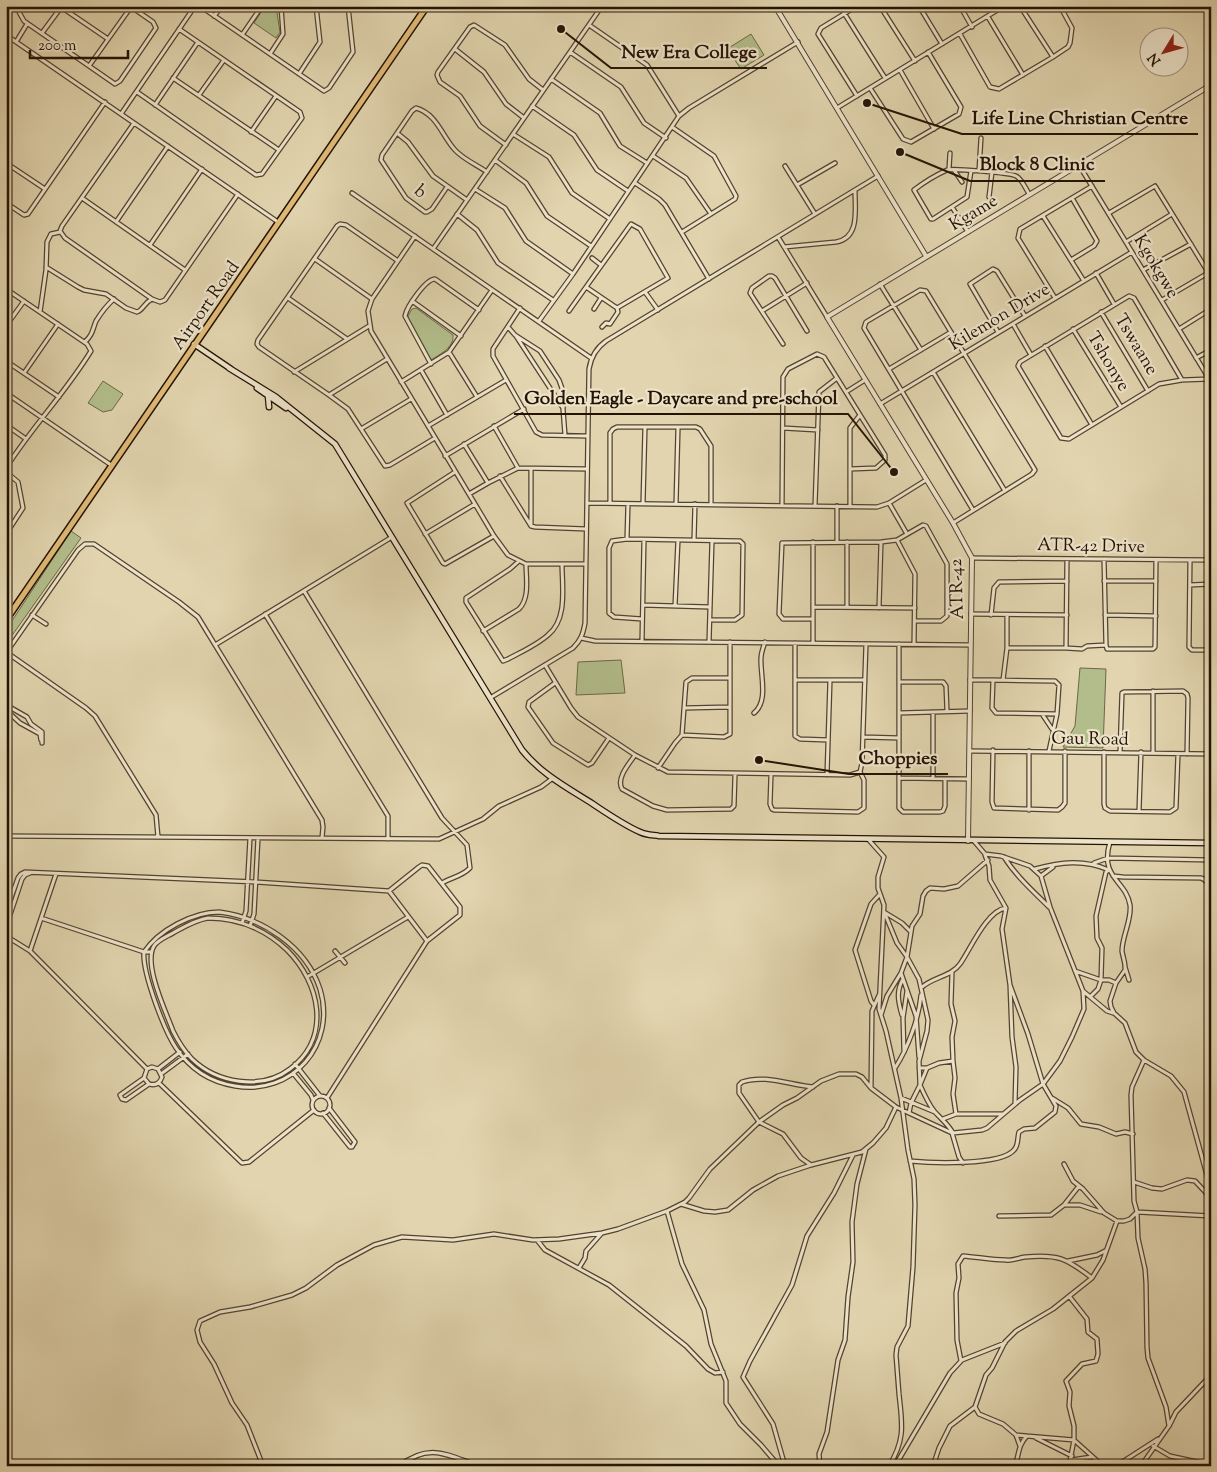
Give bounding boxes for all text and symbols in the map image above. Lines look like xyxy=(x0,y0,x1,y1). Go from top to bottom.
scale bar xyxy=(30,28,128,60)
north arrow xyxy=(1140,28,1190,78)
callout: New Era College xyxy=(611,34,767,68)
text: 200 m xyxy=(38,36,77,57)
text: New Era College xyxy=(621,40,757,67)
text: N xyxy=(1144,48,1167,69)
callout: Life Line Christian Centre xyxy=(962,100,1198,134)
text: Life Line Christian Centre xyxy=(972,106,1188,133)
callout: Block 8 Clinic xyxy=(970,147,1105,181)
text: Block 8 Clinic xyxy=(980,152,1095,179)
street label: b xyxy=(407,179,432,206)
street label: Kgame xyxy=(945,189,1003,238)
street label: Kgokgwe xyxy=(1126,230,1185,304)
street label: Airport Road xyxy=(166,256,247,356)
street label: Kilemon Drive xyxy=(945,277,1055,358)
street label: Tswaane xyxy=(1107,310,1164,380)
street label: Tshonye xyxy=(1079,327,1135,397)
callout: Golden Eagle - Daycare and pre-school xyxy=(514,380,848,414)
text: Golden Eagle - Daycare and pre-school xyxy=(524,386,839,413)
street label: ATR-42 Drive xyxy=(1037,533,1145,561)
street label: ATR-42 xyxy=(944,558,972,620)
street label: Gau Road xyxy=(1051,726,1129,754)
callout: Choppies xyxy=(849,740,948,774)
text: Choppies xyxy=(858,746,938,773)

